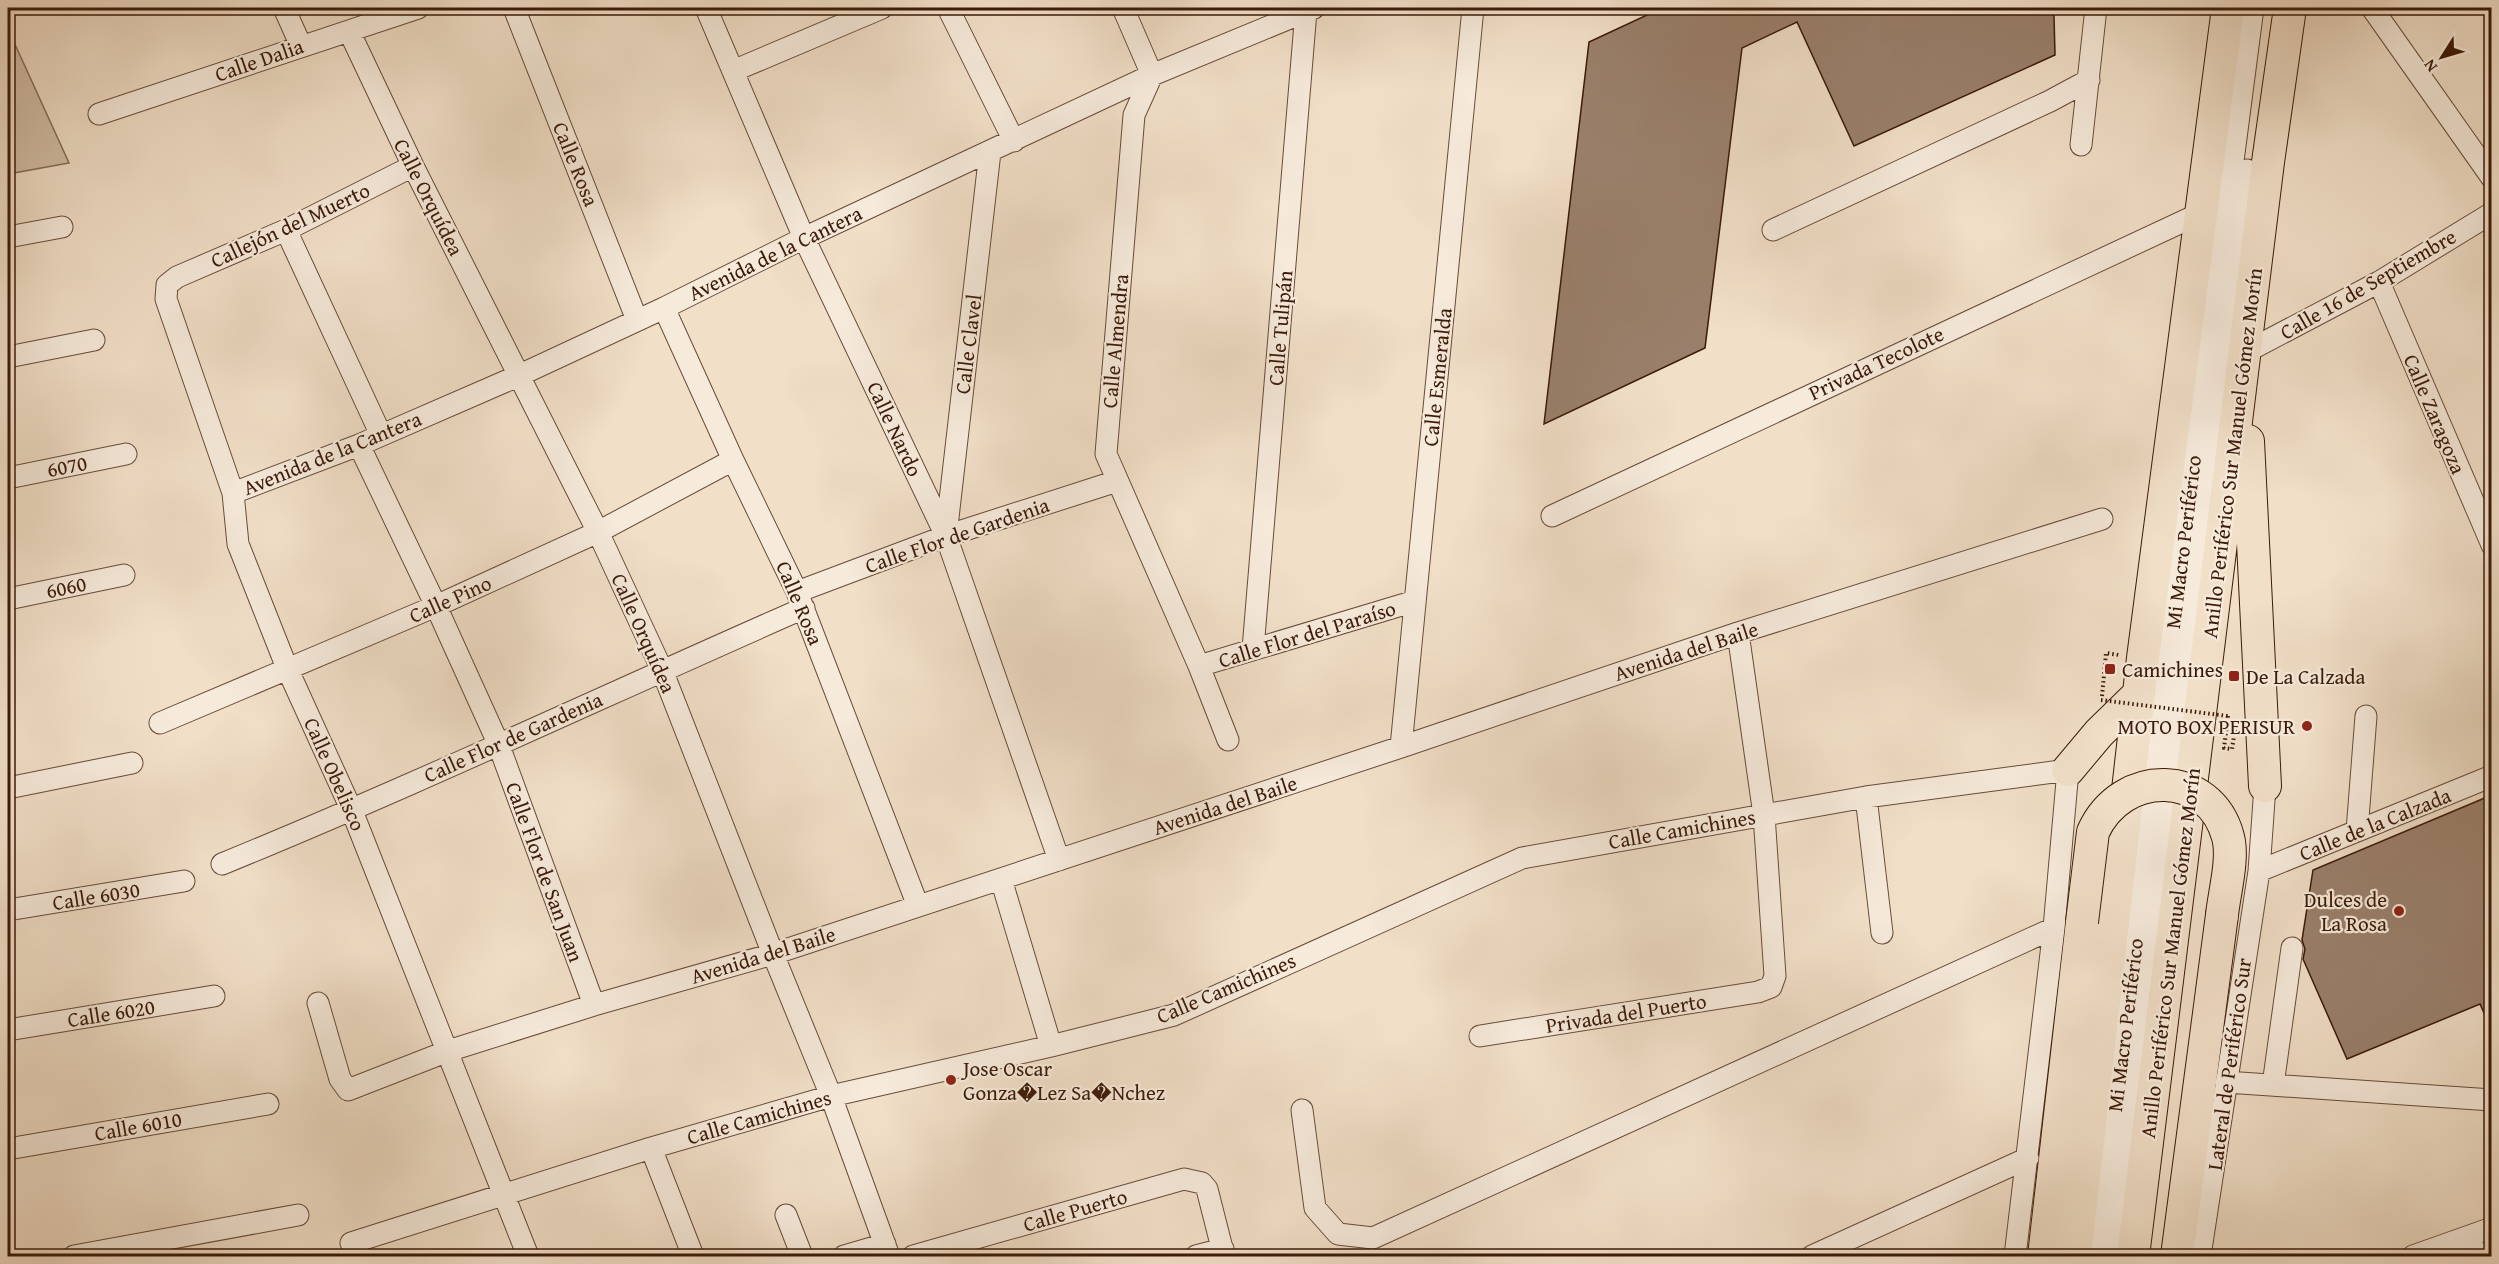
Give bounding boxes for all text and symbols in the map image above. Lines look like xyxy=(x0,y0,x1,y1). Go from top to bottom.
north arrow xyxy=(2412,27,2472,87)
street label: Calle Dalia xyxy=(210,30,308,90)
text: N xyxy=(2417,54,2443,78)
street label: Calle Rosa xyxy=(545,117,607,211)
street label: Calle Orquídea xyxy=(386,133,472,261)
street label: Callejón del Muerto xyxy=(205,174,375,276)
street label: Avenida de la Cantera xyxy=(683,197,867,309)
street label: Calle 16 de Septiembre xyxy=(2274,221,2462,347)
street label: Anillo Periférico Sur Manuel Gómez Morín xyxy=(2194,266,2270,640)
street label: Calle Tulipán xyxy=(1260,269,1300,387)
street label: Calle Almendra xyxy=(1094,273,1136,409)
street label: Calle Clavel xyxy=(947,292,990,396)
street label: Calle Esmeralda xyxy=(1414,306,1460,448)
street label: Privada Tecolote xyxy=(1803,318,1949,408)
street label: Calle Zaragoza xyxy=(2396,349,2474,479)
street label: Calle Nardo xyxy=(859,376,931,482)
street label: Avenida de la Cantera xyxy=(238,403,426,503)
street label: 6070 xyxy=(44,447,90,485)
street label: Mi Macro Periférico xyxy=(2157,453,2209,631)
street label: Calle Flor de Gardenia xyxy=(861,489,1053,581)
street label: Calle Rosa xyxy=(768,556,832,650)
street label: Calle Pino xyxy=(404,567,496,631)
street label: 6060 xyxy=(43,568,89,606)
street label: Calle Orquídea xyxy=(604,568,684,698)
street label: Calle Flor del Paraíso xyxy=(1215,592,1399,676)
street label: Avenida del Baile xyxy=(1610,613,1762,689)
place label: Camichines xyxy=(2122,654,2223,685)
place label: De La Calzada xyxy=(2246,661,2366,692)
marker: Camichines xyxy=(2103,662,2117,676)
marker: De La Calzada xyxy=(2227,669,2241,683)
street label: Calle Flor de Gardenia xyxy=(419,684,607,790)
place label: MOTO BOX PERISUR xyxy=(2117,711,2296,742)
street label: Calle Obelisco xyxy=(296,712,374,836)
marker: MOTO BOX PERISUR xyxy=(2300,719,2314,733)
street label: Anillo Periférico Sur Manuel Gómez Morín xyxy=(2132,766,2208,1140)
street label: Avenida del Baile xyxy=(1149,767,1301,843)
street label: Calle Flor de San Juan xyxy=(498,778,592,967)
street label: Calle de la Calzada xyxy=(2294,779,2456,869)
street label: Calle Camichines xyxy=(1606,801,1758,857)
street label: Calle 6030 xyxy=(50,874,142,918)
place label: Dulces de La Rosa xyxy=(2304,884,2387,939)
marker: Dulces de La Rosa xyxy=(2392,904,2406,918)
street label: Avenida del Baile xyxy=(687,918,839,992)
street label: Mi Macro Periférico xyxy=(2099,936,2151,1114)
street label: Calle Camichines xyxy=(1152,945,1300,1031)
street label: Lateral de Periférico Sur xyxy=(2199,956,2259,1172)
street label: Privada del Puerto xyxy=(1543,985,1709,1041)
street label: Calle 6020 xyxy=(65,991,157,1035)
place label: Jose Oscar Gonza�Lez Sa�Nchez xyxy=(960,1053,1165,1108)
marker: Jose Oscar Gonza�Lez Sa�Nchez xyxy=(944,1073,958,1087)
street label: Calle Camichines xyxy=(683,1082,835,1152)
street label: Calle 6010 xyxy=(92,1103,184,1149)
street label: Calle Puerto xyxy=(1019,1180,1131,1240)

